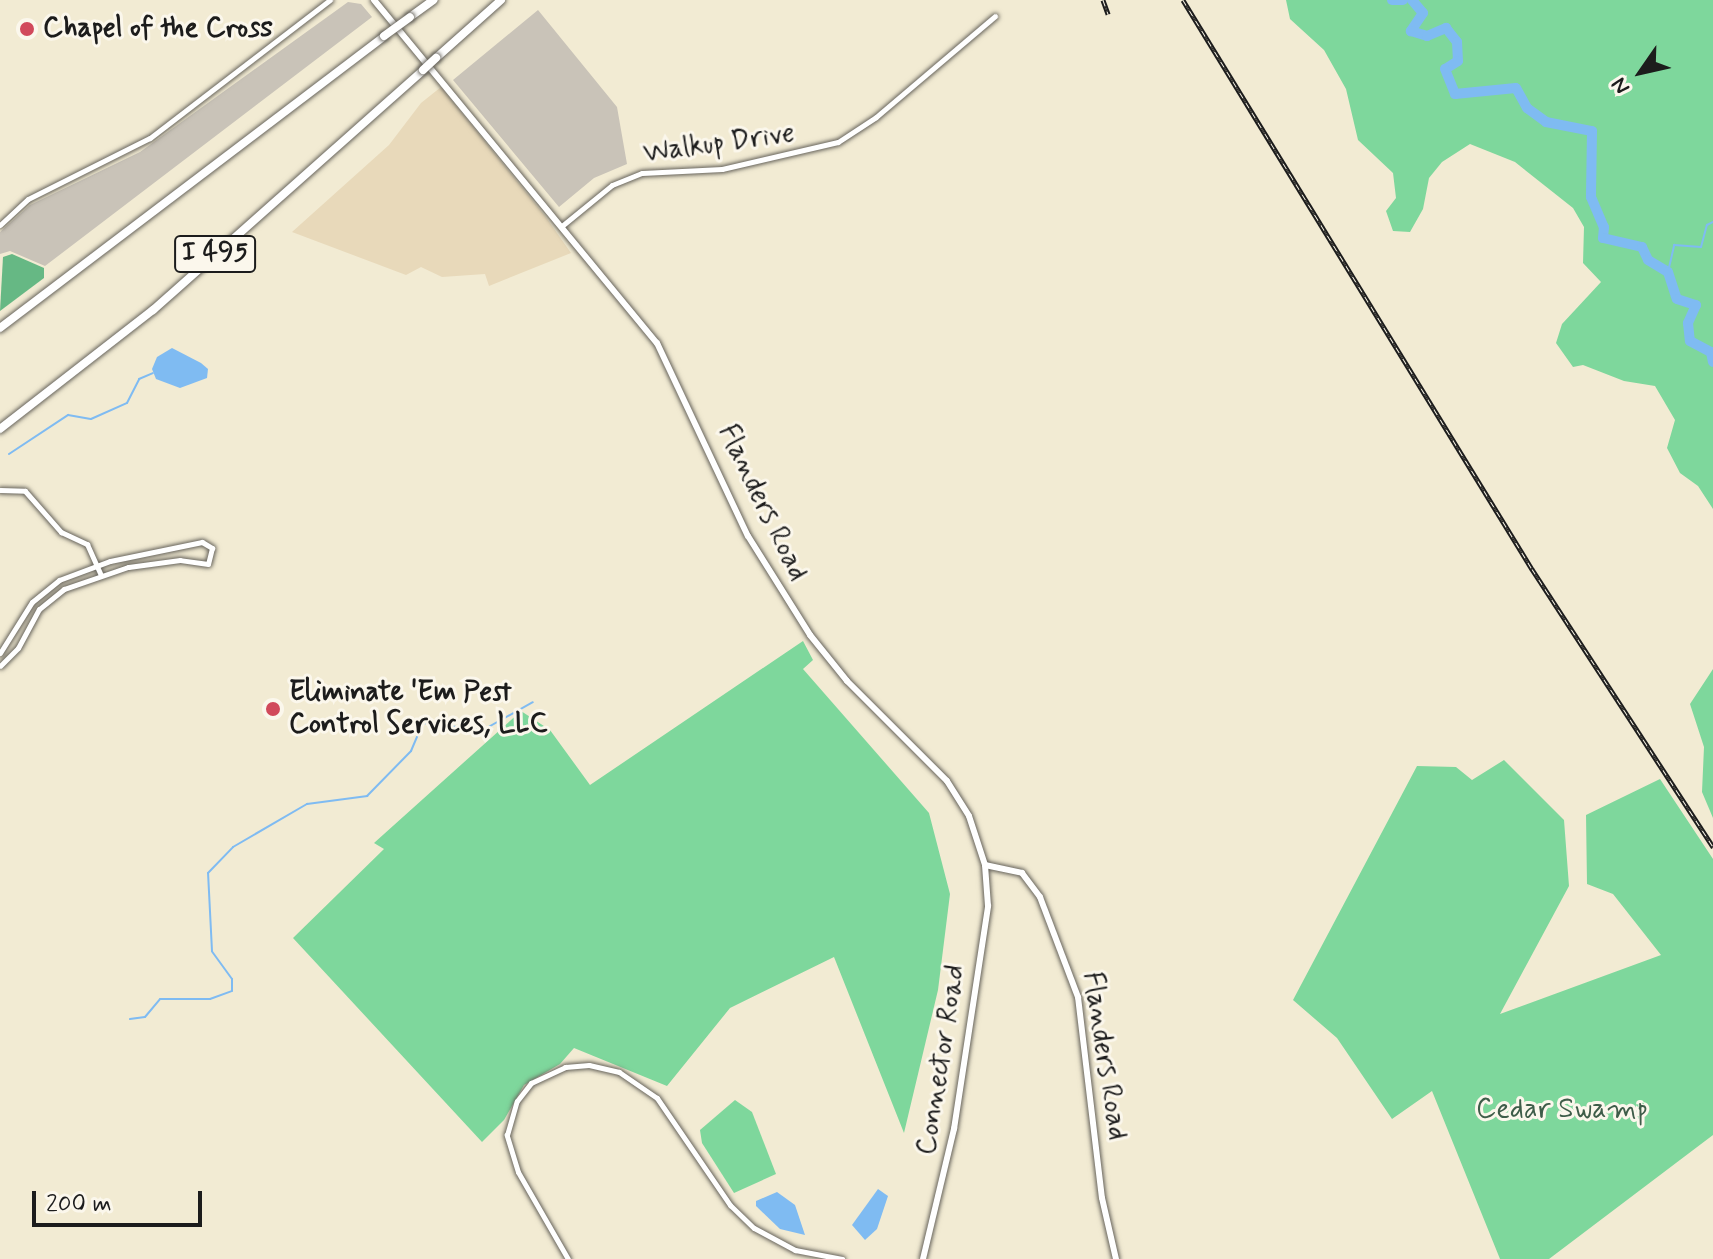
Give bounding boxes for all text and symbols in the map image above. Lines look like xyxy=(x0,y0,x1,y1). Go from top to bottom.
place label: Chapel of the Cross xyxy=(43,12,274,46)
marker: Chapel of the Cross xyxy=(18,20,36,38)
north arrow xyxy=(1601,32,1681,112)
text: N xyxy=(1605,72,1637,99)
street label: Walkup Drive xyxy=(642,117,796,171)
road number: I 495 xyxy=(173,232,257,276)
street label: Flanders Road xyxy=(710,419,814,587)
place label: Eliminate 'Em Pest Control Services, LLC xyxy=(289,676,546,742)
marker: Eliminate 'Em Pest Control Services, LLC xyxy=(264,700,282,718)
street label: Connector Road xyxy=(911,964,973,1156)
street label: Flanders Road xyxy=(1074,970,1134,1142)
park label: Cedar Swamp xyxy=(1476,1093,1648,1127)
scale bar xyxy=(36,1175,206,1225)
text: 200 m xyxy=(46,1189,112,1220)

